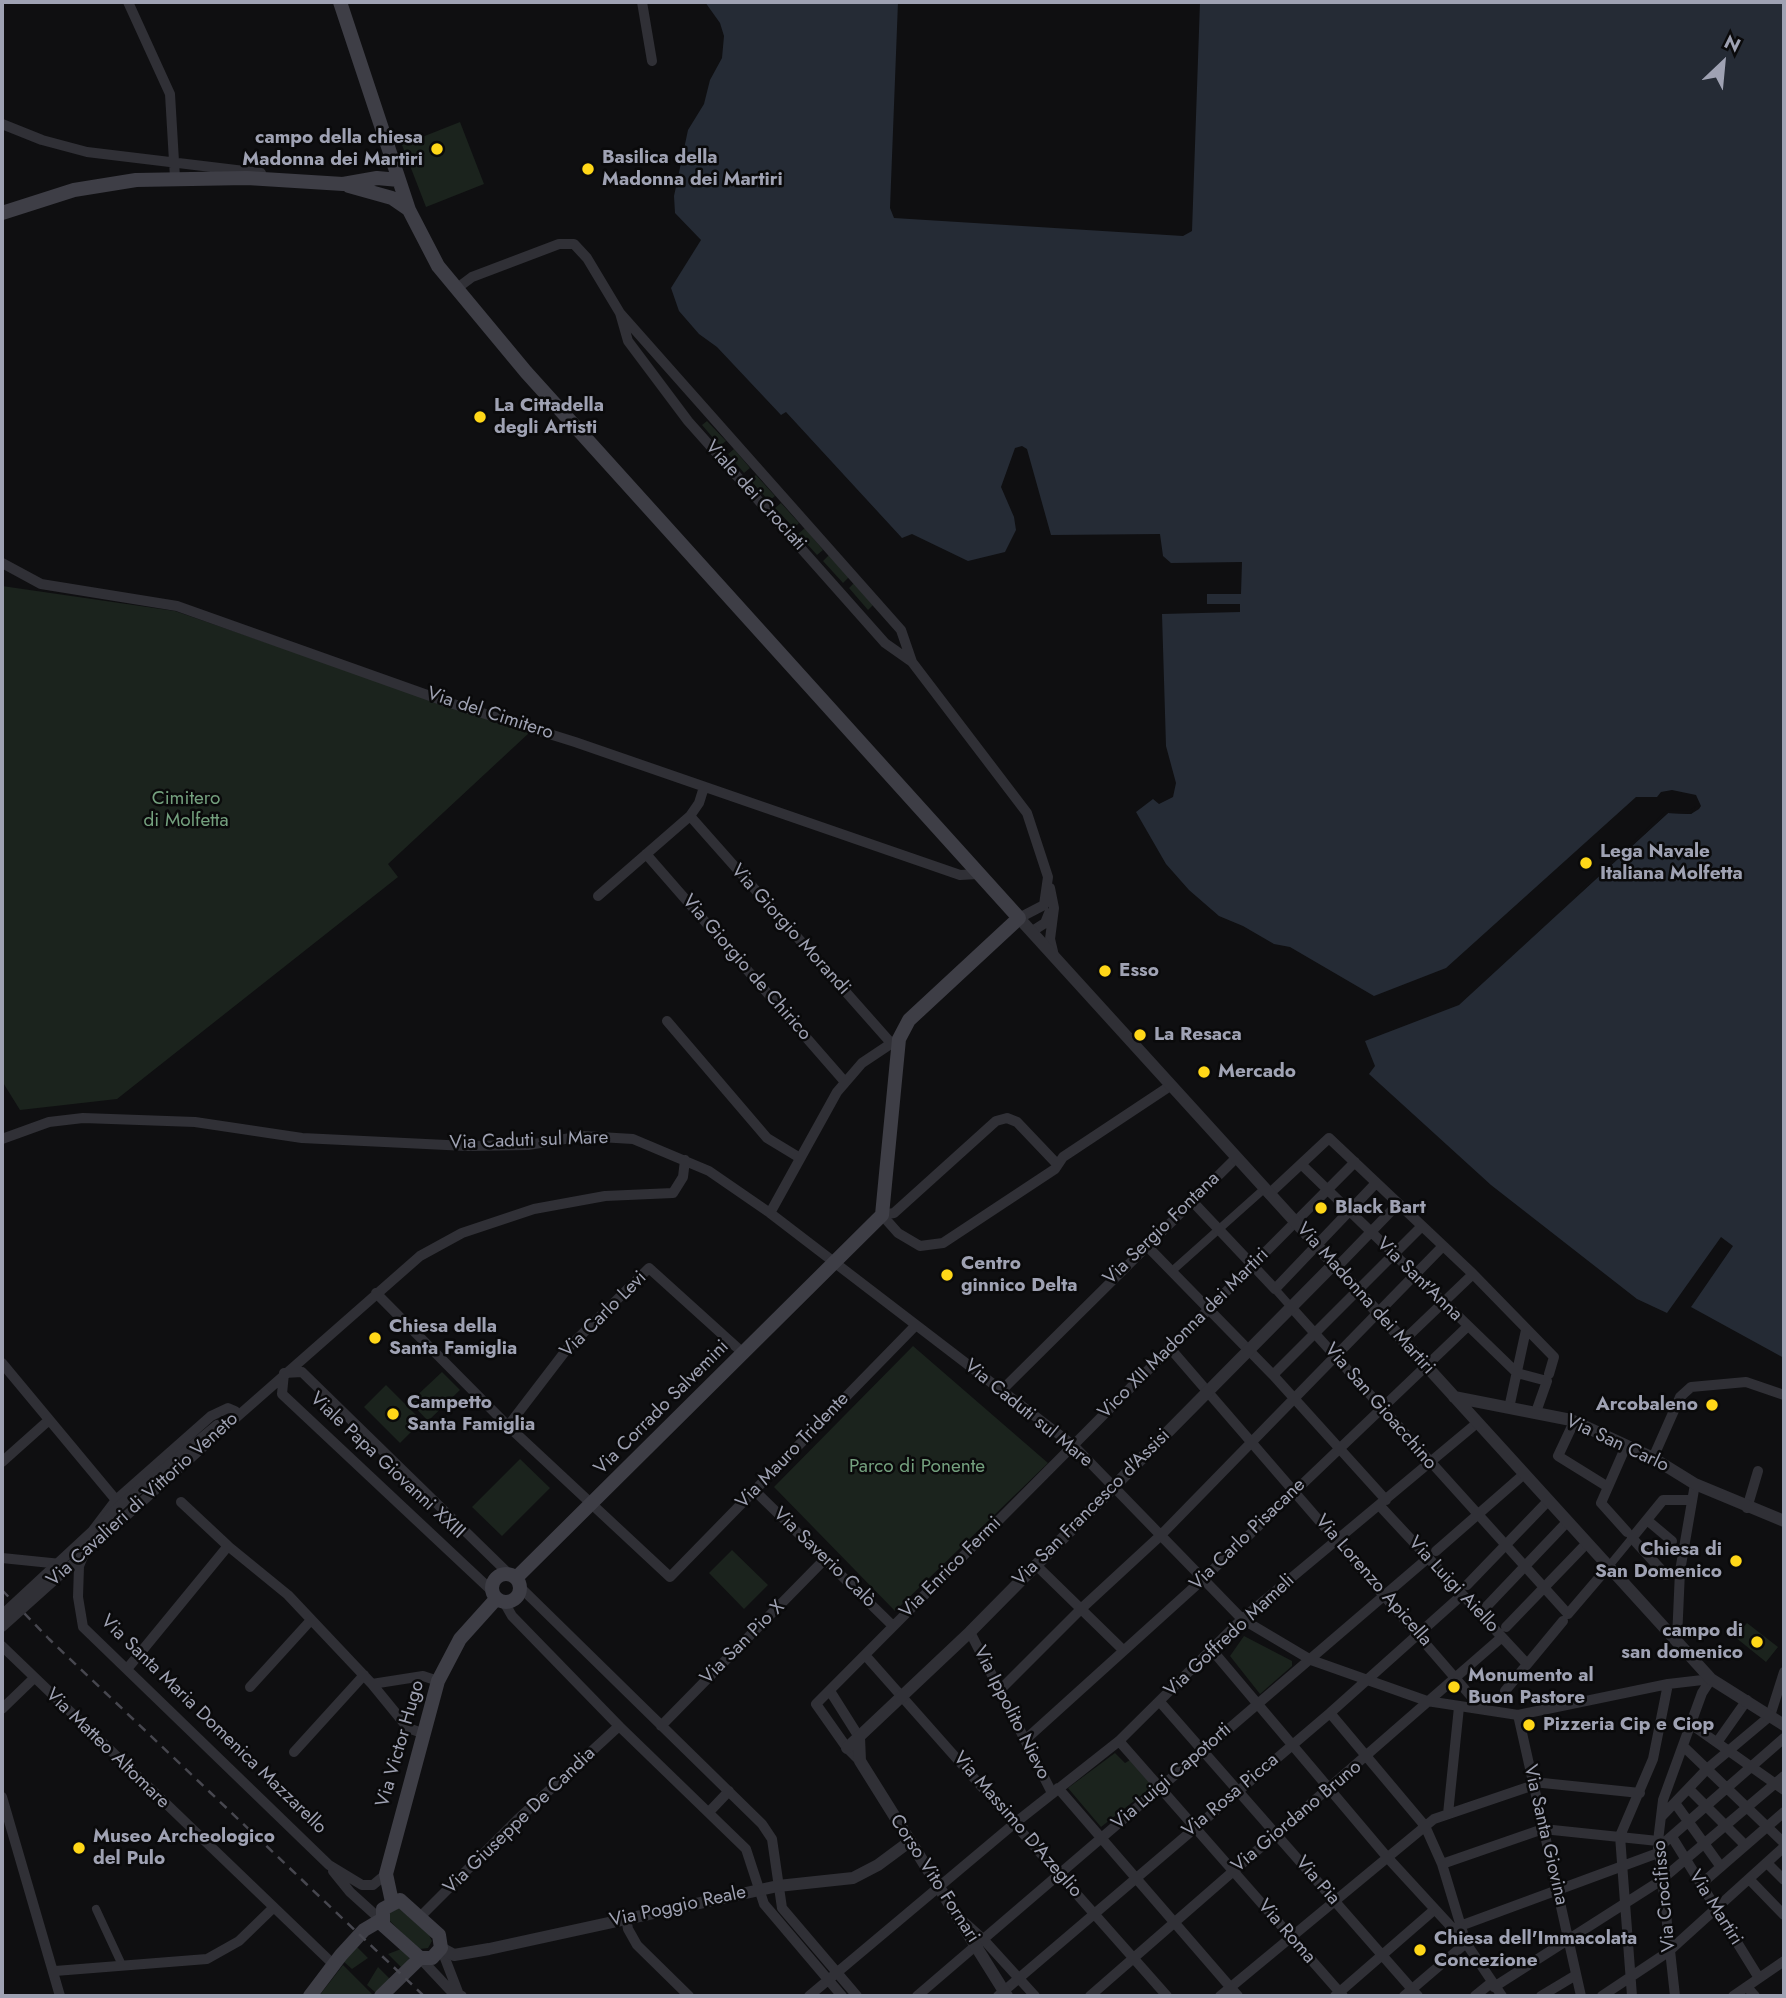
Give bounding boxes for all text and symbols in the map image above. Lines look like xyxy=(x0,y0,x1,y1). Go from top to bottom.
north arrow xyxy=(1688,28,1758,98)
text: N xyxy=(1720,28,1745,59)
place label: campo della chiesa Madonna dei Martiri xyxy=(242,127,423,171)
marker: campo della chiesa Madonna dei Martiri xyxy=(429,141,445,157)
place label: Basilica della Madonna dei Martiri xyxy=(602,147,783,191)
marker: Basilica della Madonna dei Martiri xyxy=(580,161,596,177)
place label: La Cittadella degli Artisti xyxy=(494,395,604,439)
marker: La Cittadella degli Artisti xyxy=(472,409,488,425)
street label: Viale dei Crociati xyxy=(700,436,810,556)
street label: Via del Cimitero xyxy=(424,683,556,745)
park label: Cimitero di Molfetta xyxy=(143,788,229,832)
place label: Lega Navale Italiana Molfetta xyxy=(1600,841,1743,885)
marker: Lega Navale Italiana Molfetta xyxy=(1578,855,1594,871)
street label: Via Giorgio Morandi xyxy=(725,860,855,1000)
street label: Via Giorgio de Chirico xyxy=(677,890,815,1046)
place label: Esso xyxy=(1119,960,1159,982)
marker: Esso xyxy=(1097,963,1113,979)
place label: La Resaca xyxy=(1154,1024,1242,1046)
marker: La Resaca xyxy=(1132,1027,1148,1043)
place label: Mercado xyxy=(1218,1061,1296,1083)
marker: Mercado xyxy=(1196,1064,1212,1080)
street label: Via Caduti sul Mare xyxy=(449,1127,609,1155)
street label: Via Sergio Fontana xyxy=(1099,1168,1225,1290)
place label: Black Bart xyxy=(1335,1197,1426,1219)
marker: Black Bart xyxy=(1313,1200,1329,1216)
street label: Via Madonna dei Martiri xyxy=(1291,1219,1439,1379)
street label: Via Sant'Anna xyxy=(1371,1233,1467,1327)
street label: Vico XII Madonna dei Martiri xyxy=(1094,1244,1274,1424)
place label: Centro ginnico Delta xyxy=(961,1253,1077,1297)
street label: Via Carlo Levi xyxy=(556,1267,652,1363)
marker: Centro ginnico Delta xyxy=(939,1267,955,1283)
place label: Chiesa della Santa Famiglia xyxy=(389,1316,517,1360)
marker: Chiesa della Santa Famiglia xyxy=(367,1330,383,1346)
street label: Via Corrado Salvemini xyxy=(590,1336,734,1480)
street label: Via San Gioacchino xyxy=(1319,1339,1441,1475)
street label: Via Caduti sul Mare xyxy=(959,1355,1097,1473)
street label: Viale Papa Giovanni XXIII xyxy=(305,1388,469,1544)
street label: Via Mauro Tridente xyxy=(732,1388,854,1514)
place label: Campetto Santa Famiglia xyxy=(407,1392,535,1436)
place label: Arcobaleno xyxy=(1596,1394,1698,1416)
marker: Arcobaleno xyxy=(1704,1397,1720,1413)
marker: Campetto Santa Famiglia xyxy=(385,1406,401,1422)
street label: Via Cavalieri di Vittorio Veneto xyxy=(43,1408,243,1592)
street label: Via San Carlo xyxy=(1562,1410,1672,1478)
street label: Via San Francesco d'Assisi xyxy=(1009,1425,1175,1591)
park label: Parco di Ponente xyxy=(849,1456,985,1478)
street label: Via Carlo Pisacane xyxy=(1186,1474,1310,1596)
street label: Via Saverio Calò xyxy=(768,1503,880,1613)
street label: Via Lorenzo Apicella xyxy=(1310,1511,1436,1651)
street label: Via Enrico Fermi xyxy=(895,1512,1007,1624)
street label: Via Luigi Aiello xyxy=(1403,1532,1503,1638)
place label: Chiesa di San Domenico xyxy=(1595,1539,1722,1583)
marker: Chiesa di San Domenico xyxy=(1728,1553,1744,1569)
street label: Via Goffredo Mameli xyxy=(1160,1570,1300,1702)
street label: Via San Pio X xyxy=(696,1596,790,1690)
street label: Via Santa Maria Domenica Mazzarello xyxy=(95,1611,331,1839)
place label: campo di san domenico xyxy=(1621,1620,1743,1664)
marker: campo di san domenico xyxy=(1749,1634,1765,1650)
street label: Via Ippolito Nievo xyxy=(968,1643,1054,1783)
place label: Monumento al Buon Pastore xyxy=(1468,1665,1594,1709)
street label: Via Victor Hugo xyxy=(372,1678,430,1810)
marker: Monumento al Buon Pastore xyxy=(1446,1679,1462,1695)
street label: Via Matteo Altomare xyxy=(40,1684,174,1814)
place label: Pizzeria Cip e Ciop xyxy=(1543,1714,1714,1736)
marker: Pizzeria Cip e Ciop xyxy=(1521,1717,1537,1733)
street label: Via Luigi Capotorti xyxy=(1107,1719,1237,1835)
street label: Via Giuseppe De Candia xyxy=(439,1743,601,1899)
street label: Via Massimo D'Azeglio xyxy=(947,1747,1087,1903)
street label: Via Rosa Picca xyxy=(1178,1749,1284,1843)
street label: Via Giordano Bruno xyxy=(1227,1756,1367,1878)
street label: Via Santa Giovina xyxy=(1518,1763,1572,1907)
street label: Corso Vito Fornari xyxy=(884,1811,984,1947)
place label: Museo Archeologico del Pulo xyxy=(93,1826,275,1870)
street label: Via Crocifisso xyxy=(1649,1839,1681,1953)
marker: Museo Archeologico del Pulo xyxy=(71,1840,87,1856)
street label: Via Pia xyxy=(1290,1852,1344,1910)
street label: Via Martiri xyxy=(1683,1866,1747,1950)
street label: Via Poggio Reale xyxy=(608,1881,748,1933)
street label: Via Roma xyxy=(1252,1895,1320,1969)
place label: Chiesa dell'Immacolata Concezione xyxy=(1434,1928,1637,1972)
marker: Chiesa dell'Immacolata Concezione xyxy=(1412,1942,1428,1958)

